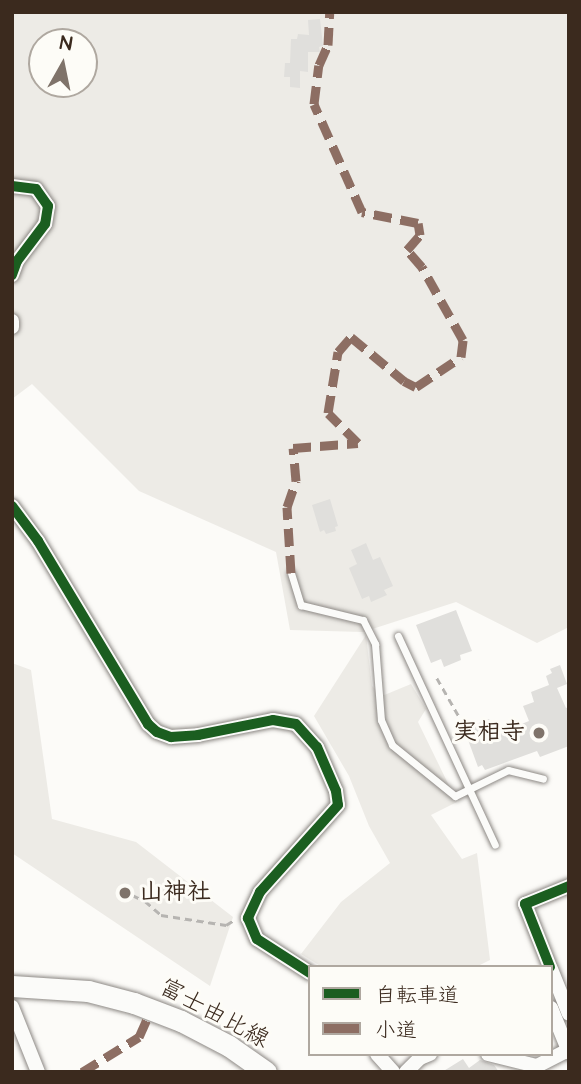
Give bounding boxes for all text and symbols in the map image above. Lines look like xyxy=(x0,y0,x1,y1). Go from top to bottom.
north arrow xyxy=(28,28,98,98)
text: N xyxy=(58,29,74,58)
place label: 実相寺 xyxy=(453,719,525,747)
marker: 実相寺 xyxy=(531,725,547,741)
place label: 山神社 xyxy=(139,879,211,907)
marker: 山神社 xyxy=(117,885,133,901)
legend xyxy=(308,965,553,1056)
street label: 富士由比線 xyxy=(154,973,274,1055)
text: 自転車道 xyxy=(375,981,459,1010)
text: 小道 xyxy=(375,1016,417,1045)

